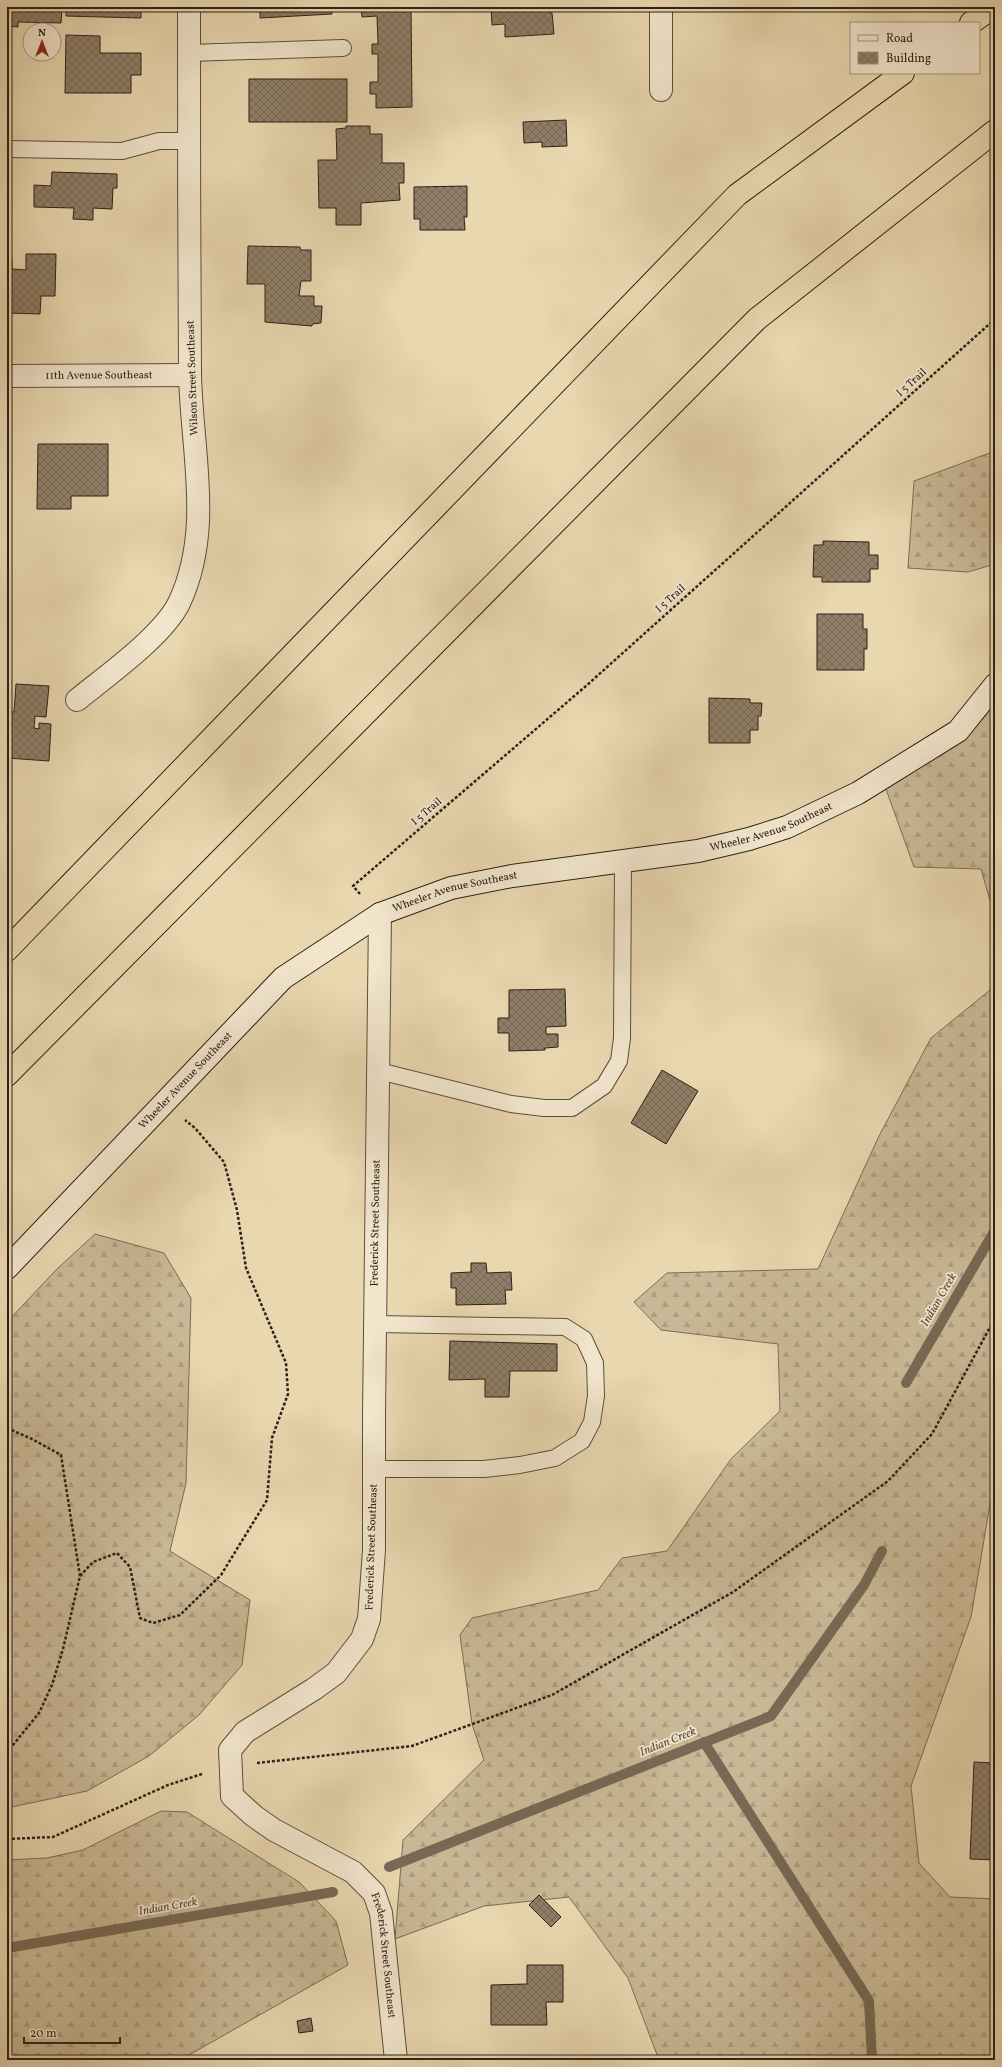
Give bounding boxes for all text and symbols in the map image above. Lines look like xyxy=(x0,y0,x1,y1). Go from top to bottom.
north arrow xyxy=(22,22,62,62)
legend xyxy=(850,22,980,74)
text: N xyxy=(38,26,46,41)
text: Road xyxy=(886,31,913,47)
text: Building xyxy=(886,51,931,67)
street label: Wilson Street Southeast xyxy=(183,320,203,436)
street label: I 5 Trail xyxy=(894,365,930,401)
street label: 11th Avenue Southeast xyxy=(45,368,153,383)
street label: I 5 Trail xyxy=(653,581,689,617)
street label: I 5 Trail xyxy=(409,795,445,829)
street label: Wheeler Avenue Southeast xyxy=(708,799,835,855)
street label: Wheeler Avenue Southeast xyxy=(390,868,518,916)
street label: Wheeler Avenue Southeast xyxy=(136,1028,236,1132)
street label: Frederick Street Southeast xyxy=(367,1159,385,1286)
water label: Indian Creek xyxy=(917,1270,961,1330)
street label: Frederick Street Southeast xyxy=(362,1483,382,1611)
water label: Indian Creek xyxy=(637,1723,699,1761)
street label: Frederick Street Southeast xyxy=(367,1891,399,2019)
water label: Indian Creek xyxy=(137,1894,199,1920)
scale bar xyxy=(24,2019,120,2045)
text: 20 m xyxy=(30,2026,57,2042)

